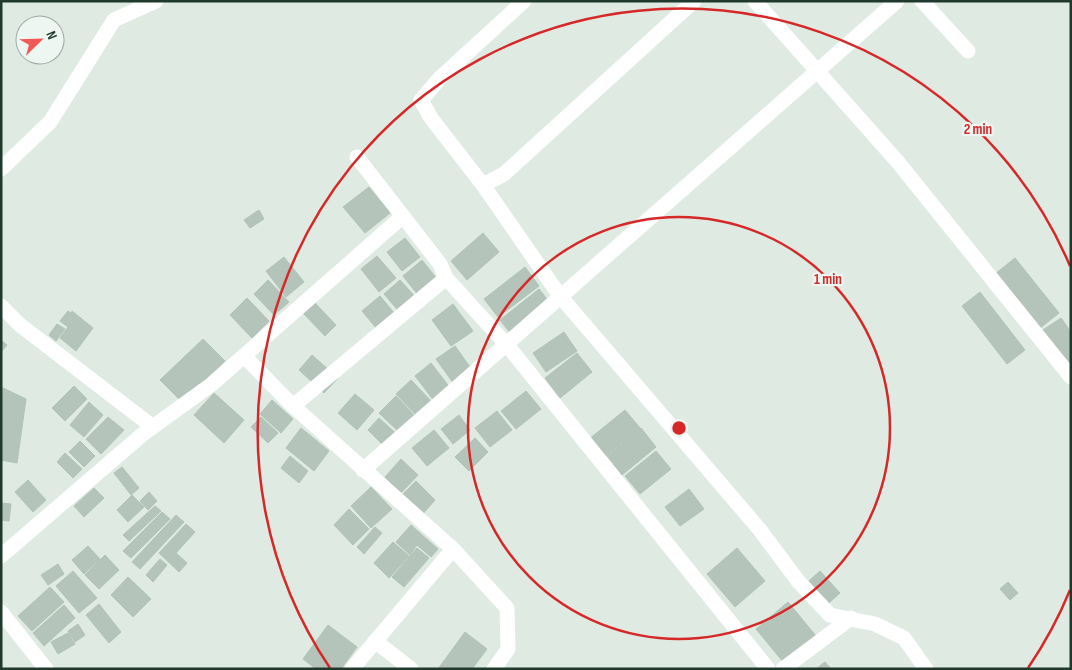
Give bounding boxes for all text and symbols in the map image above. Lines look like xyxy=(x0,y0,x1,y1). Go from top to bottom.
north arrow xyxy=(15,15,65,65)
text: N xyxy=(42,28,61,42)
text: 2 min xyxy=(964,120,992,139)
text: 1 min xyxy=(814,270,842,289)
centre of rings xyxy=(670,419,688,437)

